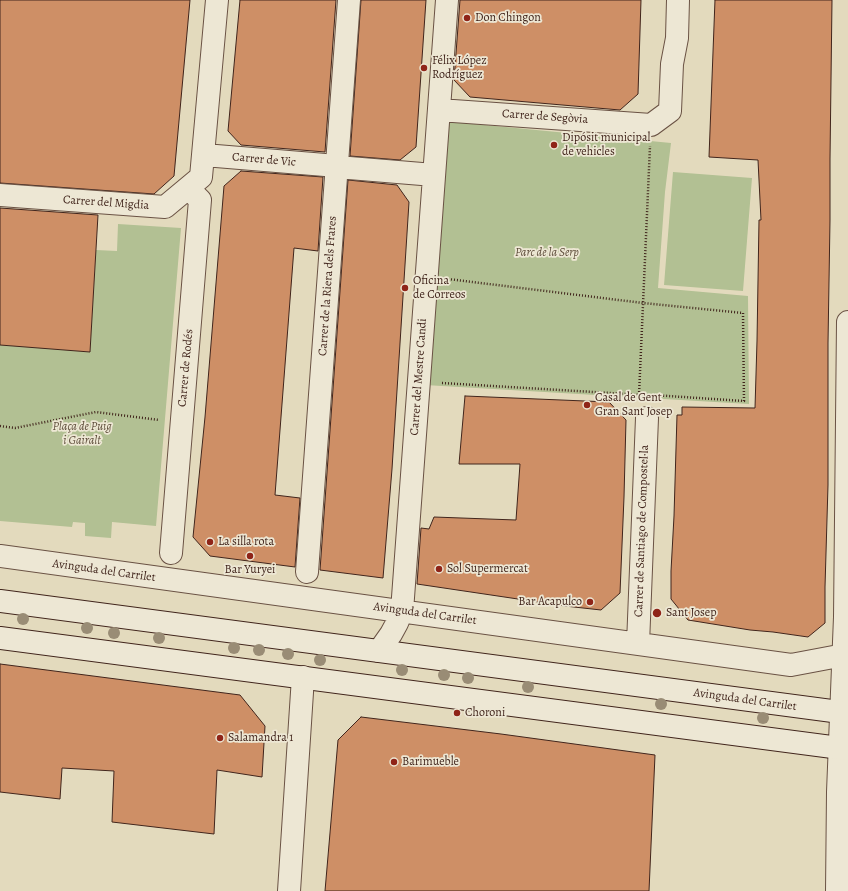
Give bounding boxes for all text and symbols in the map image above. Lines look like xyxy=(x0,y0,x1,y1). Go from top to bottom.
place label: Don Chingon xyxy=(475,11,541,25)
marker: Don Chingon xyxy=(462,13,472,23)
place label: Félix López Rodríguez xyxy=(432,54,487,82)
marker: Félix López Rodríguez xyxy=(419,63,429,73)
street label: Carrer de Segòvia xyxy=(501,107,589,127)
place label: Dipósit municipal de vehicles xyxy=(562,131,650,159)
marker: Dipósit municipal de vehicles xyxy=(549,140,559,150)
street label: Carrer de Vic xyxy=(231,150,297,170)
street label: Carrer del Migdia xyxy=(62,193,150,213)
street label: Carrer de la Riera dels Frares xyxy=(316,215,340,357)
park label: Parc de la Serp xyxy=(515,246,579,260)
place label: Oficina de Correos xyxy=(413,274,466,302)
marker: Oficina de Correos xyxy=(400,283,410,293)
street label: Carrer del Mestre Candi xyxy=(408,318,430,436)
street label: Carrer de Rodés xyxy=(175,328,197,408)
place label: Casal de Gent Gran Sant Josep xyxy=(595,391,672,419)
marker: Casal de Gent Gran Sant Josep xyxy=(582,400,592,410)
park label: Plaça de Puig i Gairalt xyxy=(53,420,111,448)
street label: Carrer de Santiago de Compostel·la xyxy=(632,445,652,617)
place label: La silla rota xyxy=(218,535,274,549)
marker: La silla rota xyxy=(205,537,215,547)
marker: Bar Yuryei xyxy=(245,551,255,561)
street label: Avinguda del Carrilet xyxy=(51,557,157,585)
place label: Sol Supermercat xyxy=(447,562,528,576)
place label: Bar Yuryei xyxy=(224,563,276,577)
marker: Sol Supermercat xyxy=(434,564,444,574)
place label: Bar Acapulco xyxy=(518,595,582,609)
marker: Bar Acapulco xyxy=(585,597,595,607)
street label: Avinguda del Carrilet xyxy=(372,600,478,628)
place label: Sant Josep xyxy=(666,606,717,620)
marker: Sant Josep xyxy=(651,607,663,619)
street label: Avinguda del Carrilet xyxy=(692,686,798,714)
place label: Choroni xyxy=(465,706,505,720)
marker: Choroni xyxy=(452,708,462,718)
place label: Salamandra 1 xyxy=(228,731,293,745)
marker: Salamandra 1 xyxy=(215,733,225,743)
place label: Barimueble xyxy=(402,755,459,769)
marker: Barimueble xyxy=(389,757,399,767)

